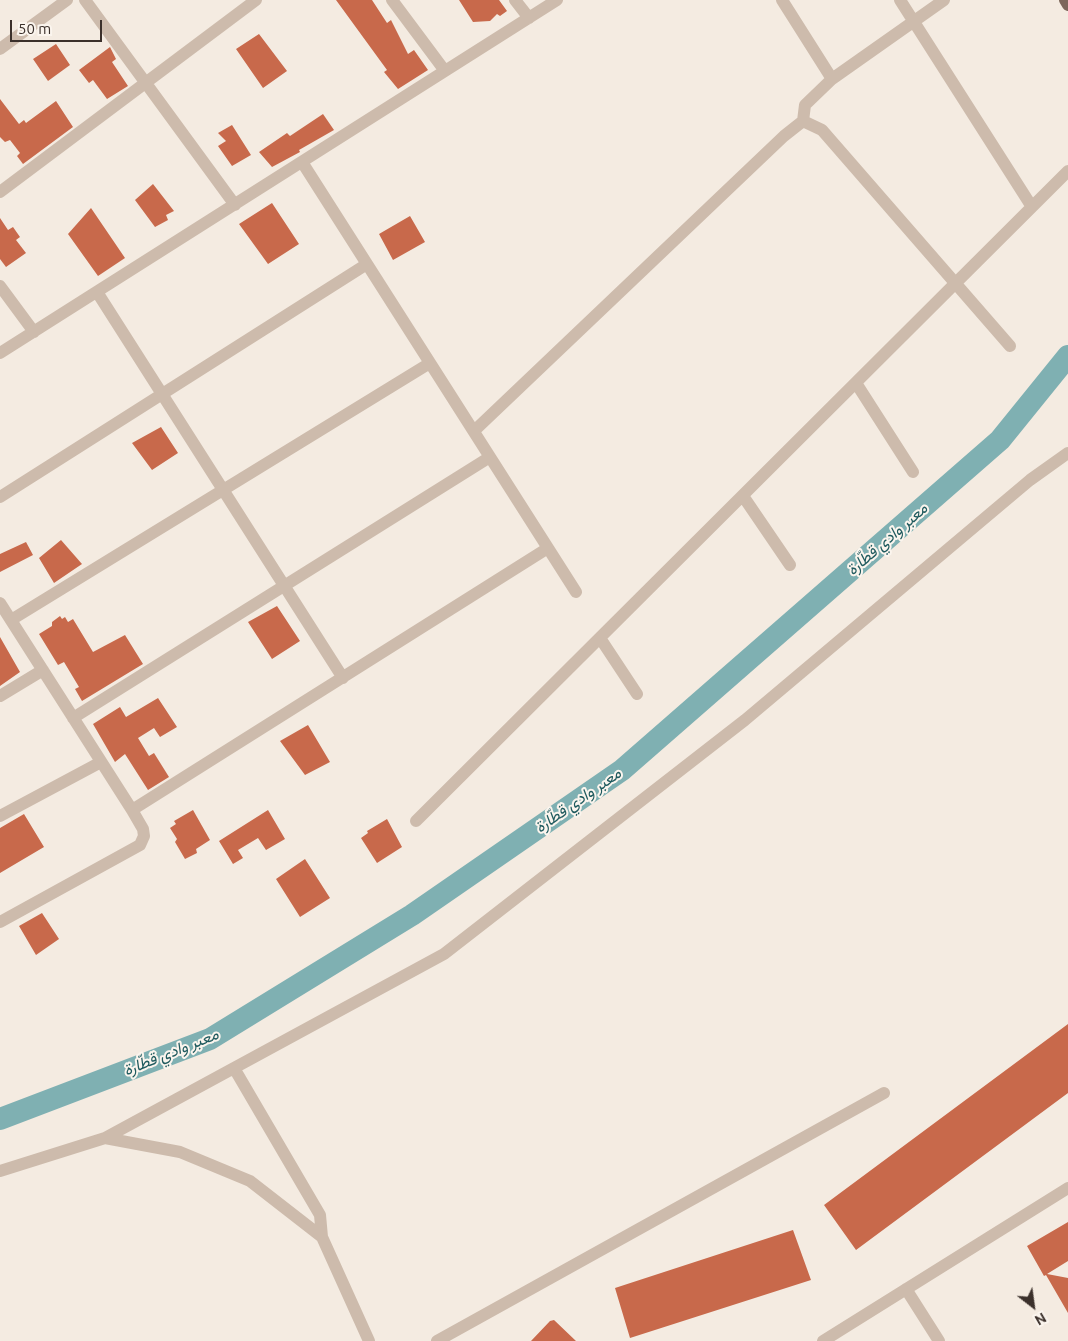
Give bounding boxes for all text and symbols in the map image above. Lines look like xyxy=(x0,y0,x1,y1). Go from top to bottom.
scale bar xyxy=(12,10,105,42)
text: 50 m xyxy=(18,20,51,37)
water label: معبر وادي قطّارة xyxy=(843,499,931,579)
water label: معبر وادي قطّارة xyxy=(531,763,625,837)
water label: معبر وادي قطّارة xyxy=(121,1024,221,1080)
north arrow xyxy=(1008,1281,1058,1331)
text: N xyxy=(1032,1309,1049,1329)

